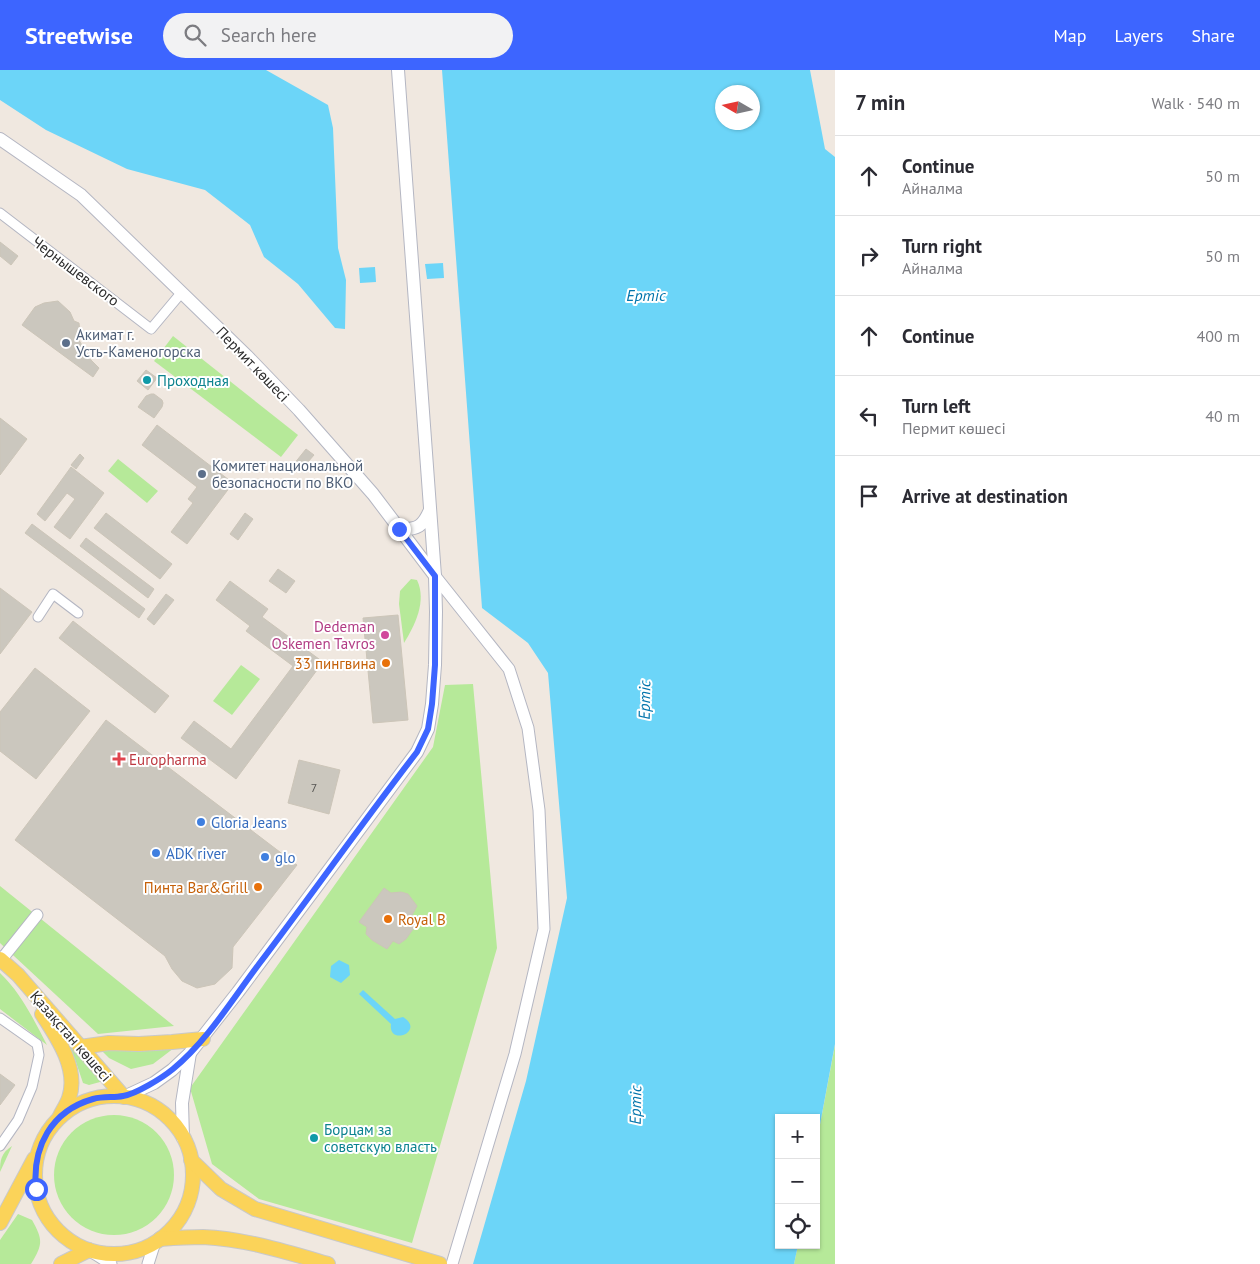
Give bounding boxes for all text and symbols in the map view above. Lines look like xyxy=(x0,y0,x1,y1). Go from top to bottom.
search box xyxy=(163,13,513,58)
text: Streetwise xyxy=(25,20,133,51)
icon: search xyxy=(181,21,209,49)
text: Search here xyxy=(221,23,317,47)
text: Map xyxy=(1054,24,1086,47)
text: Layers xyxy=(1114,24,1163,47)
text: Share xyxy=(1191,24,1235,47)
north arrow xyxy=(715,85,760,130)
text: 7 min xyxy=(855,89,905,116)
text: Walk · 540 m xyxy=(1151,93,1240,113)
text: Continue xyxy=(902,154,974,178)
icon: ahead xyxy=(855,162,883,190)
text: 50 m xyxy=(1205,166,1240,186)
text: Айналма xyxy=(902,178,963,198)
street label: Чернышевского xyxy=(29,232,123,310)
text: Turn right xyxy=(902,234,982,258)
icon: right xyxy=(855,242,883,270)
text: 50 m xyxy=(1205,246,1240,266)
text: Айналма xyxy=(902,258,963,278)
water label: Ертіс xyxy=(626,285,666,305)
street label: Пермит көшесі xyxy=(212,322,294,406)
icon: ahead xyxy=(855,322,883,350)
text: Continue xyxy=(902,324,974,348)
place label: Акимат г. Усть-Каменогорска xyxy=(76,325,201,361)
text: 400 m xyxy=(1197,326,1240,346)
marker: Акимат г. Усть-Каменогорска xyxy=(60,337,72,349)
place label: Проходная xyxy=(157,371,229,390)
marker: Проходная xyxy=(141,374,153,386)
text: Turn left xyxy=(902,394,971,418)
icon: left xyxy=(855,402,883,430)
text: 40 m xyxy=(1205,406,1240,426)
text: Пермит көшесі xyxy=(902,418,1006,438)
place label: Комитет национальной безопасности по ВКО xyxy=(212,456,363,492)
marker: Комитет национальной безопасности по ВКО xyxy=(196,468,208,480)
icon: arrive xyxy=(855,482,883,510)
text: Arrive at destination xyxy=(902,484,1068,508)
route end xyxy=(388,518,411,541)
place label: Dedeman Oskemen Tavros xyxy=(271,617,375,653)
marker: Dedeman Oskemen Tavros xyxy=(379,629,391,641)
place label: 33 пингвина xyxy=(295,654,376,673)
marker: 33 пингвина xyxy=(380,657,392,669)
water label: Ертіс xyxy=(634,680,654,720)
place label: Europharma xyxy=(129,750,207,769)
marker: Europharma xyxy=(113,753,125,765)
house number: 7 xyxy=(311,780,317,795)
place label: Gloria Jeans xyxy=(211,813,287,832)
marker: Gloria Jeans xyxy=(195,816,207,828)
place label: ADK river xyxy=(166,844,226,863)
marker: ADK river xyxy=(150,847,162,859)
place label: glo xyxy=(275,848,295,867)
marker: glo xyxy=(259,851,271,863)
place label: Пинта Bar&Grill xyxy=(144,878,249,897)
marker: Пинта Bar&Grill xyxy=(252,881,264,893)
place label: Royal B xyxy=(398,910,446,929)
marker: Royal B xyxy=(382,913,394,925)
street label: Қазақстан көшесі xyxy=(26,987,116,1085)
water label: Ертіс xyxy=(625,1085,645,1125)
map controls xyxy=(775,1114,820,1249)
button: + xyxy=(775,1114,820,1159)
place label: Борцам за советскую власть xyxy=(324,1120,437,1156)
marker: Борцам за советскую власть xyxy=(308,1132,320,1144)
button: − xyxy=(775,1159,820,1204)
route start xyxy=(25,1178,48,1201)
button: locate xyxy=(775,1204,820,1249)

